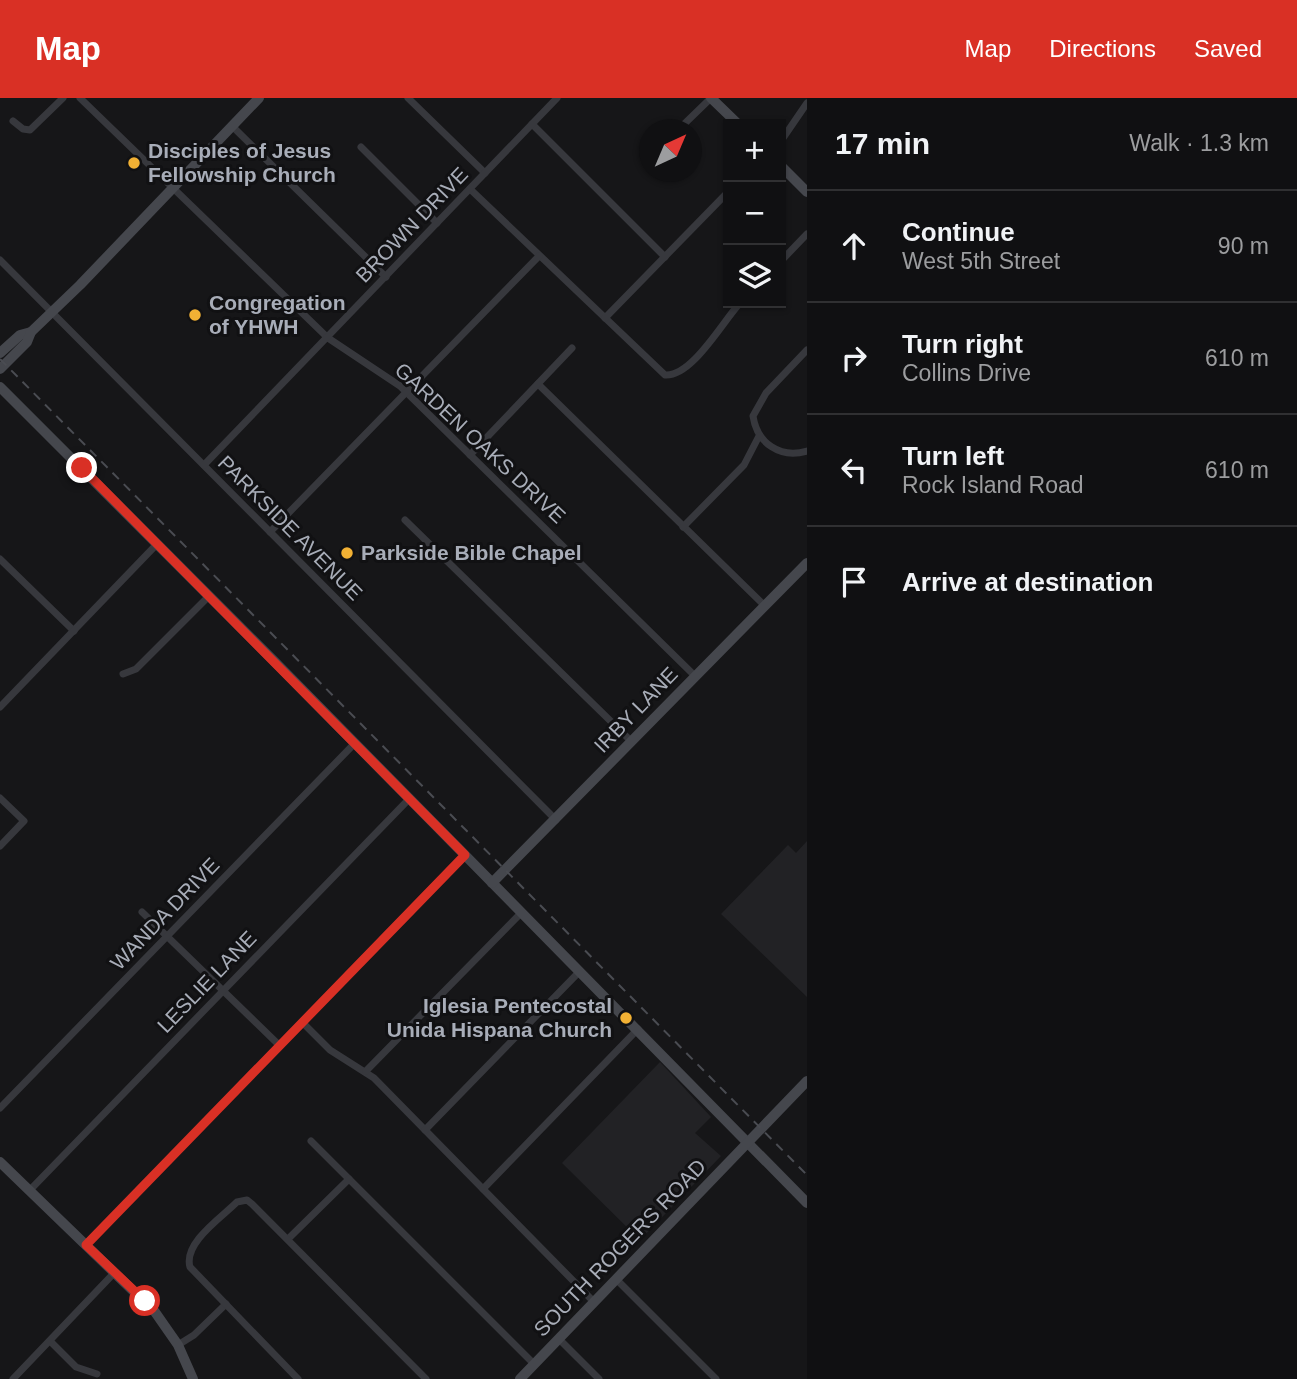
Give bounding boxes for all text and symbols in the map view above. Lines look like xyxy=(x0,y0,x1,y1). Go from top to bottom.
text: Map xyxy=(35,30,101,67)
text: Map xyxy=(965,35,1011,62)
text: Directions xyxy=(1049,35,1156,62)
text: Saved xyxy=(1194,35,1262,62)
north arrow xyxy=(639,119,702,182)
map controls xyxy=(723,119,786,308)
button: + xyxy=(723,119,786,182)
text: 17 min xyxy=(835,127,930,160)
text: Walk · 1.3 km xyxy=(1129,130,1269,156)
place label: Disciples of Jesus Fellowship Church xyxy=(148,139,336,186)
marker: Disciples of Jesus Fellowship Church xyxy=(126,155,142,171)
street label: BROWN DRIVE xyxy=(351,163,472,287)
button: − xyxy=(723,182,786,245)
text: Continue xyxy=(902,217,1015,247)
icon: ahead xyxy=(835,227,873,265)
text: 90 m xyxy=(1218,233,1269,259)
button: layers xyxy=(723,245,786,308)
text: West 5th Street xyxy=(902,248,1060,274)
place label: Congregation of YHWH xyxy=(209,291,346,338)
marker: Congregation of YHWH xyxy=(187,307,203,323)
text: Turn right xyxy=(902,329,1023,359)
icon: right xyxy=(835,339,873,377)
text: 610 m xyxy=(1205,345,1269,371)
street label: GARDEN OAKS DRIVE xyxy=(391,358,570,527)
text: Collins Drive xyxy=(902,360,1031,386)
text: Turn left xyxy=(902,441,1004,471)
street label: PARKSIDE AVENUE xyxy=(214,451,367,604)
icon: left xyxy=(835,451,873,489)
route end xyxy=(66,452,97,483)
text: 610 m xyxy=(1205,457,1269,483)
text: Rock Island Road xyxy=(902,472,1084,498)
place label: Parkside Bible Chapel xyxy=(361,541,582,564)
marker: Parkside Bible Chapel xyxy=(339,545,355,561)
icon: arrive xyxy=(835,563,873,601)
text: Arrive at destination xyxy=(902,567,1153,597)
street label: IRBY LANE xyxy=(589,662,682,757)
street label: WANDA DRIVE xyxy=(106,853,224,974)
street label: LESLIE LANE xyxy=(153,926,261,1037)
place label: Iglesia Pentecostal Unida Hispana Church xyxy=(387,994,612,1041)
marker: Iglesia Pentecostal Unida Hispana Church xyxy=(618,1010,634,1026)
street label: SOUTH ROGERS ROAD xyxy=(529,1154,710,1341)
route start xyxy=(129,1285,160,1316)

